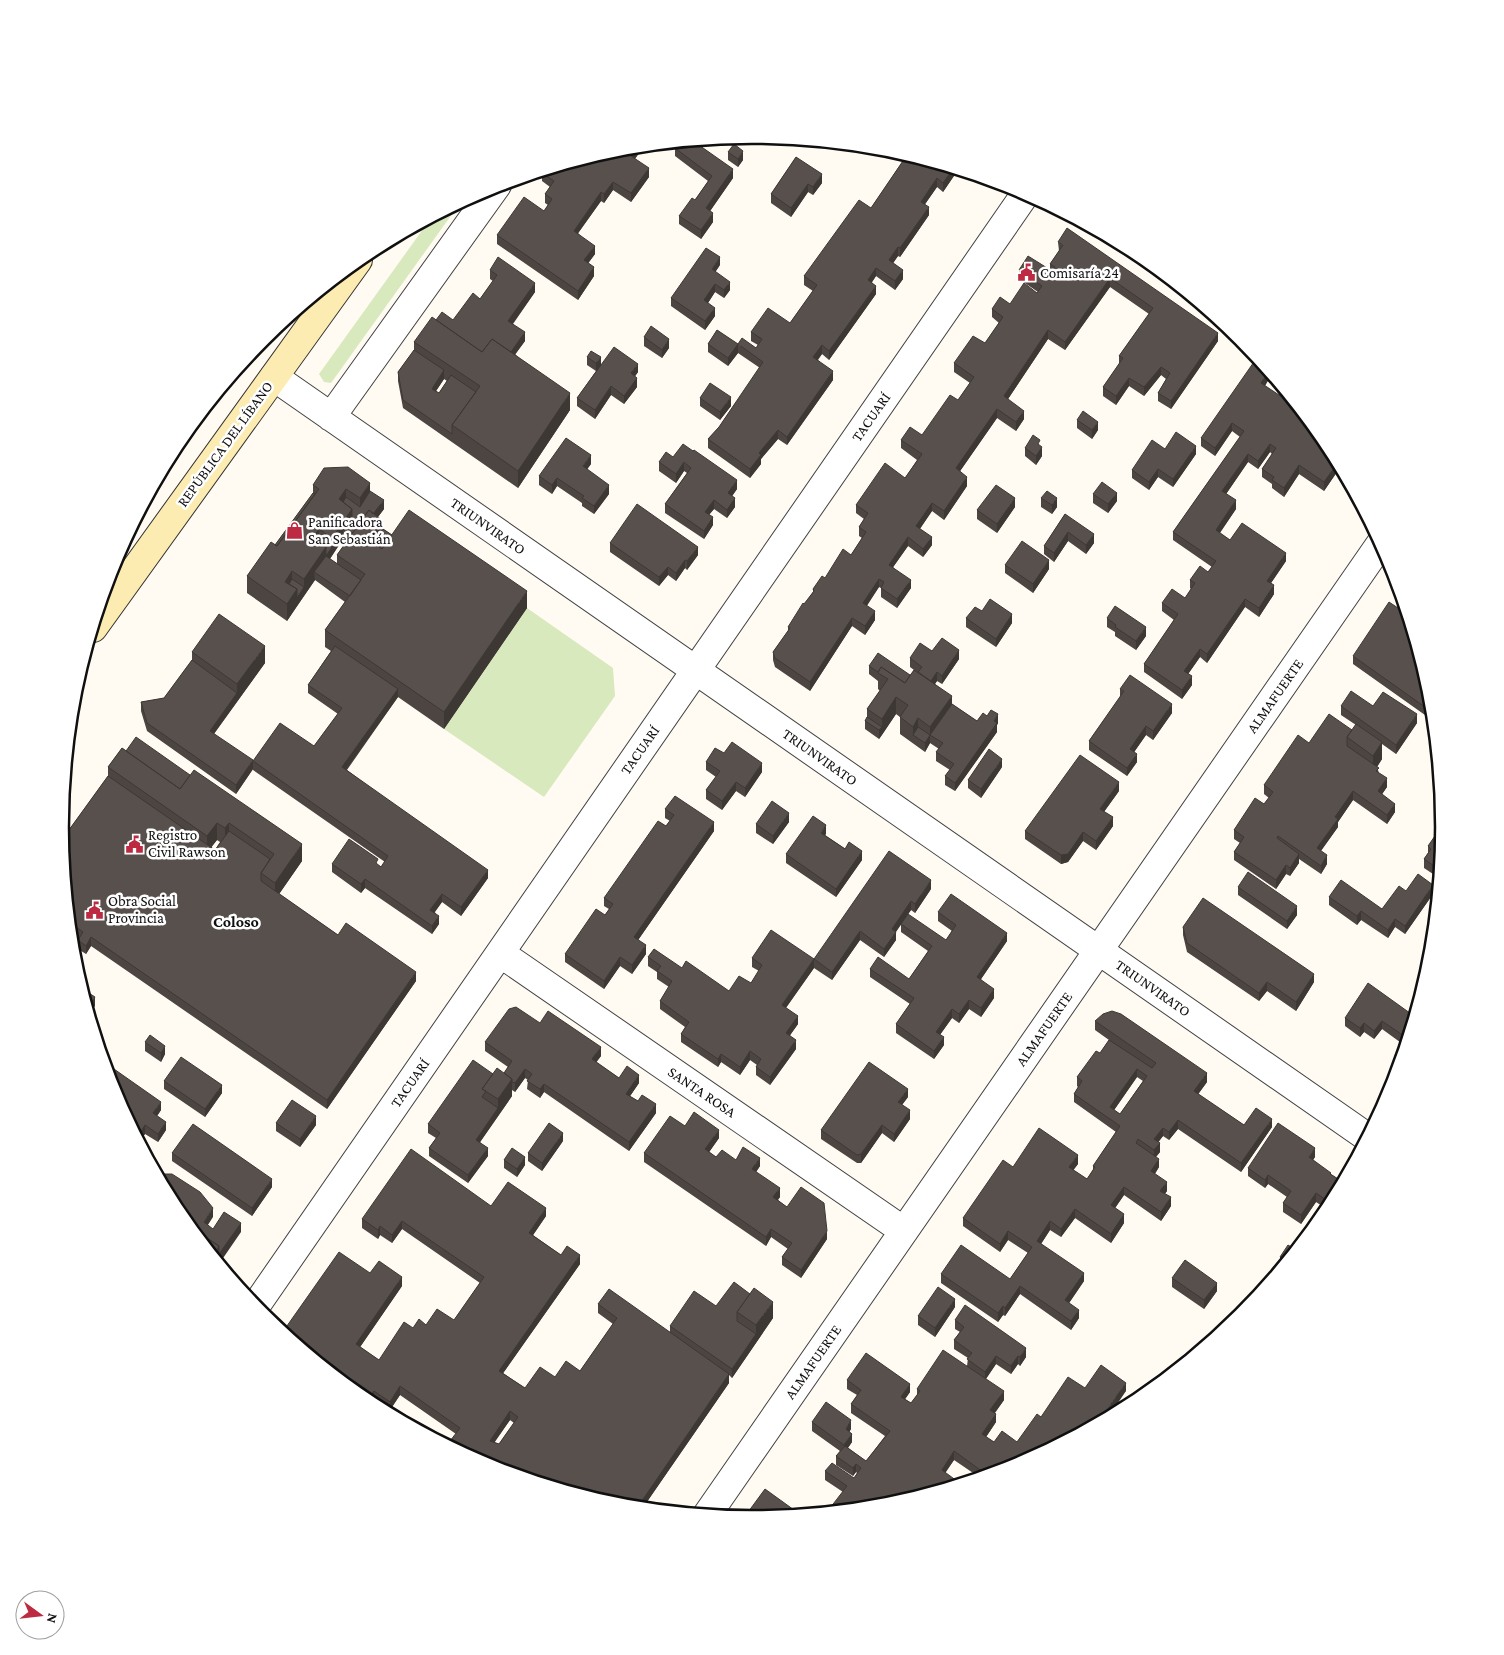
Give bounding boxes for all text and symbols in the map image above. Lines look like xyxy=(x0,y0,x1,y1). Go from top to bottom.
public building icon: Comisaría 24 xyxy=(1016,263,1036,283)
place label: Comisaría 24 xyxy=(1040,265,1119,281)
street label: REPÚBLICA DEL LÍBANO xyxy=(174,378,276,510)
street label: TACUARÍ xyxy=(848,389,894,444)
street label: TRIUNVIRATO xyxy=(448,494,528,558)
place label: Panificadora San Sebastián xyxy=(308,514,391,547)
shop icon: Panificadora San Sebastián xyxy=(284,521,304,541)
street label: ALMAFUERTE xyxy=(1244,656,1306,736)
street label: TACUARÍ xyxy=(617,722,663,777)
street label: TRIUNVIRATO xyxy=(780,725,860,789)
place label: Registro Civil Rawson xyxy=(148,827,226,860)
public building icon: Registro Civil Rawson xyxy=(124,834,144,854)
place label: Obra Social Provincia xyxy=(108,893,176,926)
public building icon: Obra Social Provincia xyxy=(84,900,104,920)
district label: Coloso xyxy=(213,913,259,930)
street label: TRIUNVIRATO xyxy=(1113,956,1193,1020)
street label: ALMAFUERTE xyxy=(1013,989,1075,1069)
street label: TACUARÍ xyxy=(387,1055,433,1110)
street label: SANTA ROSA xyxy=(665,1064,739,1121)
street label: ALMAFUERTE xyxy=(782,1322,844,1402)
north arrow xyxy=(15,1590,65,1640)
text: N xyxy=(43,1612,62,1625)

